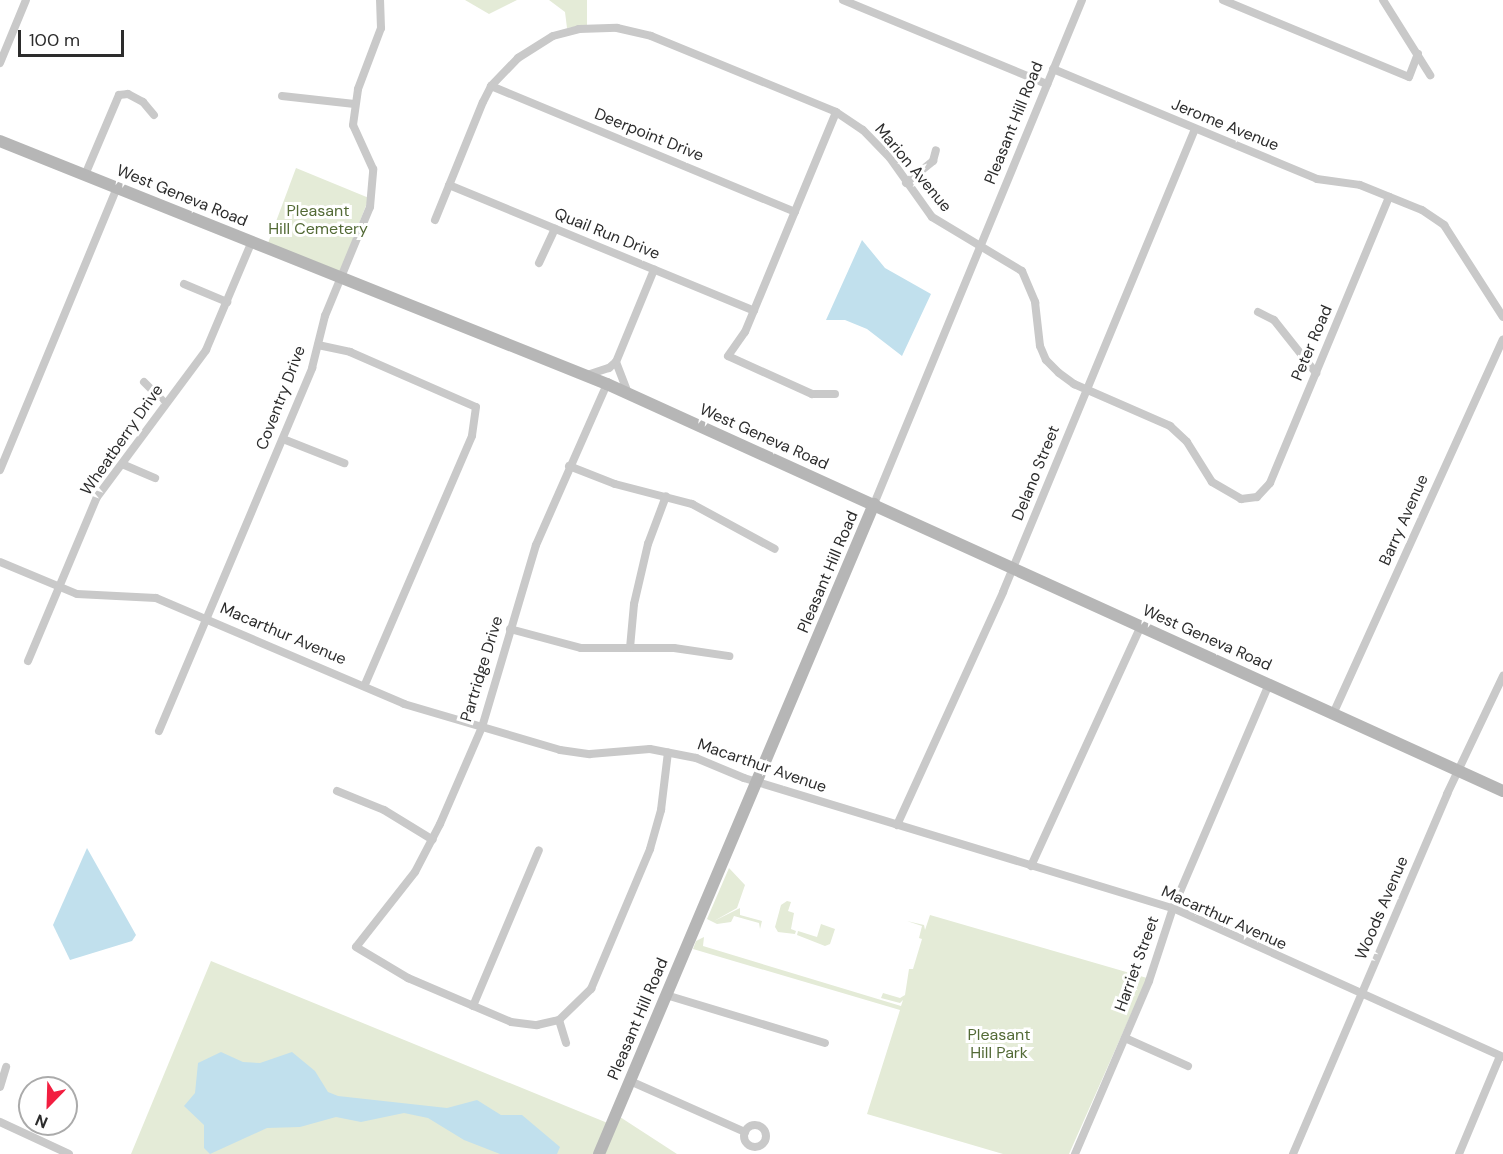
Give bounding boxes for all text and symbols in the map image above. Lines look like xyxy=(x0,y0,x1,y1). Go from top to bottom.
scale bar xyxy=(21,18,128,56)
text: 100 m xyxy=(29,28,80,52)
street label: Pleasant Hill Road xyxy=(981,59,1047,187)
street label: Jerome Avenue xyxy=(1168,95,1282,155)
street label: Deerpoint Drive xyxy=(592,104,706,166)
street label: Marion Avenue xyxy=(871,120,955,216)
street label: West Geneva Road xyxy=(114,161,250,231)
park label: Pleasant Hill Cemetery xyxy=(268,201,368,239)
street label: Quail Run Drive xyxy=(552,204,662,264)
street label: Peter Road xyxy=(1287,302,1337,384)
street label: Coventry Drive xyxy=(252,343,310,453)
street label: Wheatberry Drive xyxy=(77,381,167,499)
street label: West Geneva Road xyxy=(696,400,832,474)
street label: Delano Street xyxy=(1008,423,1064,523)
street label: Barry Avenue xyxy=(1375,471,1433,569)
street label: Pleasant Hill Road xyxy=(794,508,862,636)
street label: Macarthur Avenue xyxy=(217,599,349,669)
street label: West Geneva Road xyxy=(1139,601,1275,675)
street label: Partridge Drive xyxy=(457,614,507,724)
street label: Macarthur Avenue xyxy=(695,735,829,797)
street label: Woods Avenue xyxy=(1352,853,1412,963)
street label: Macarthur Avenue xyxy=(1158,882,1290,954)
street label: Harriet Street xyxy=(1111,914,1163,1014)
street label: Pleasant Hill Road xyxy=(604,955,672,1083)
park label: Pleasant Hill Park xyxy=(968,1025,1030,1063)
north arrow xyxy=(18,1076,78,1136)
text: N xyxy=(32,1109,51,1133)

